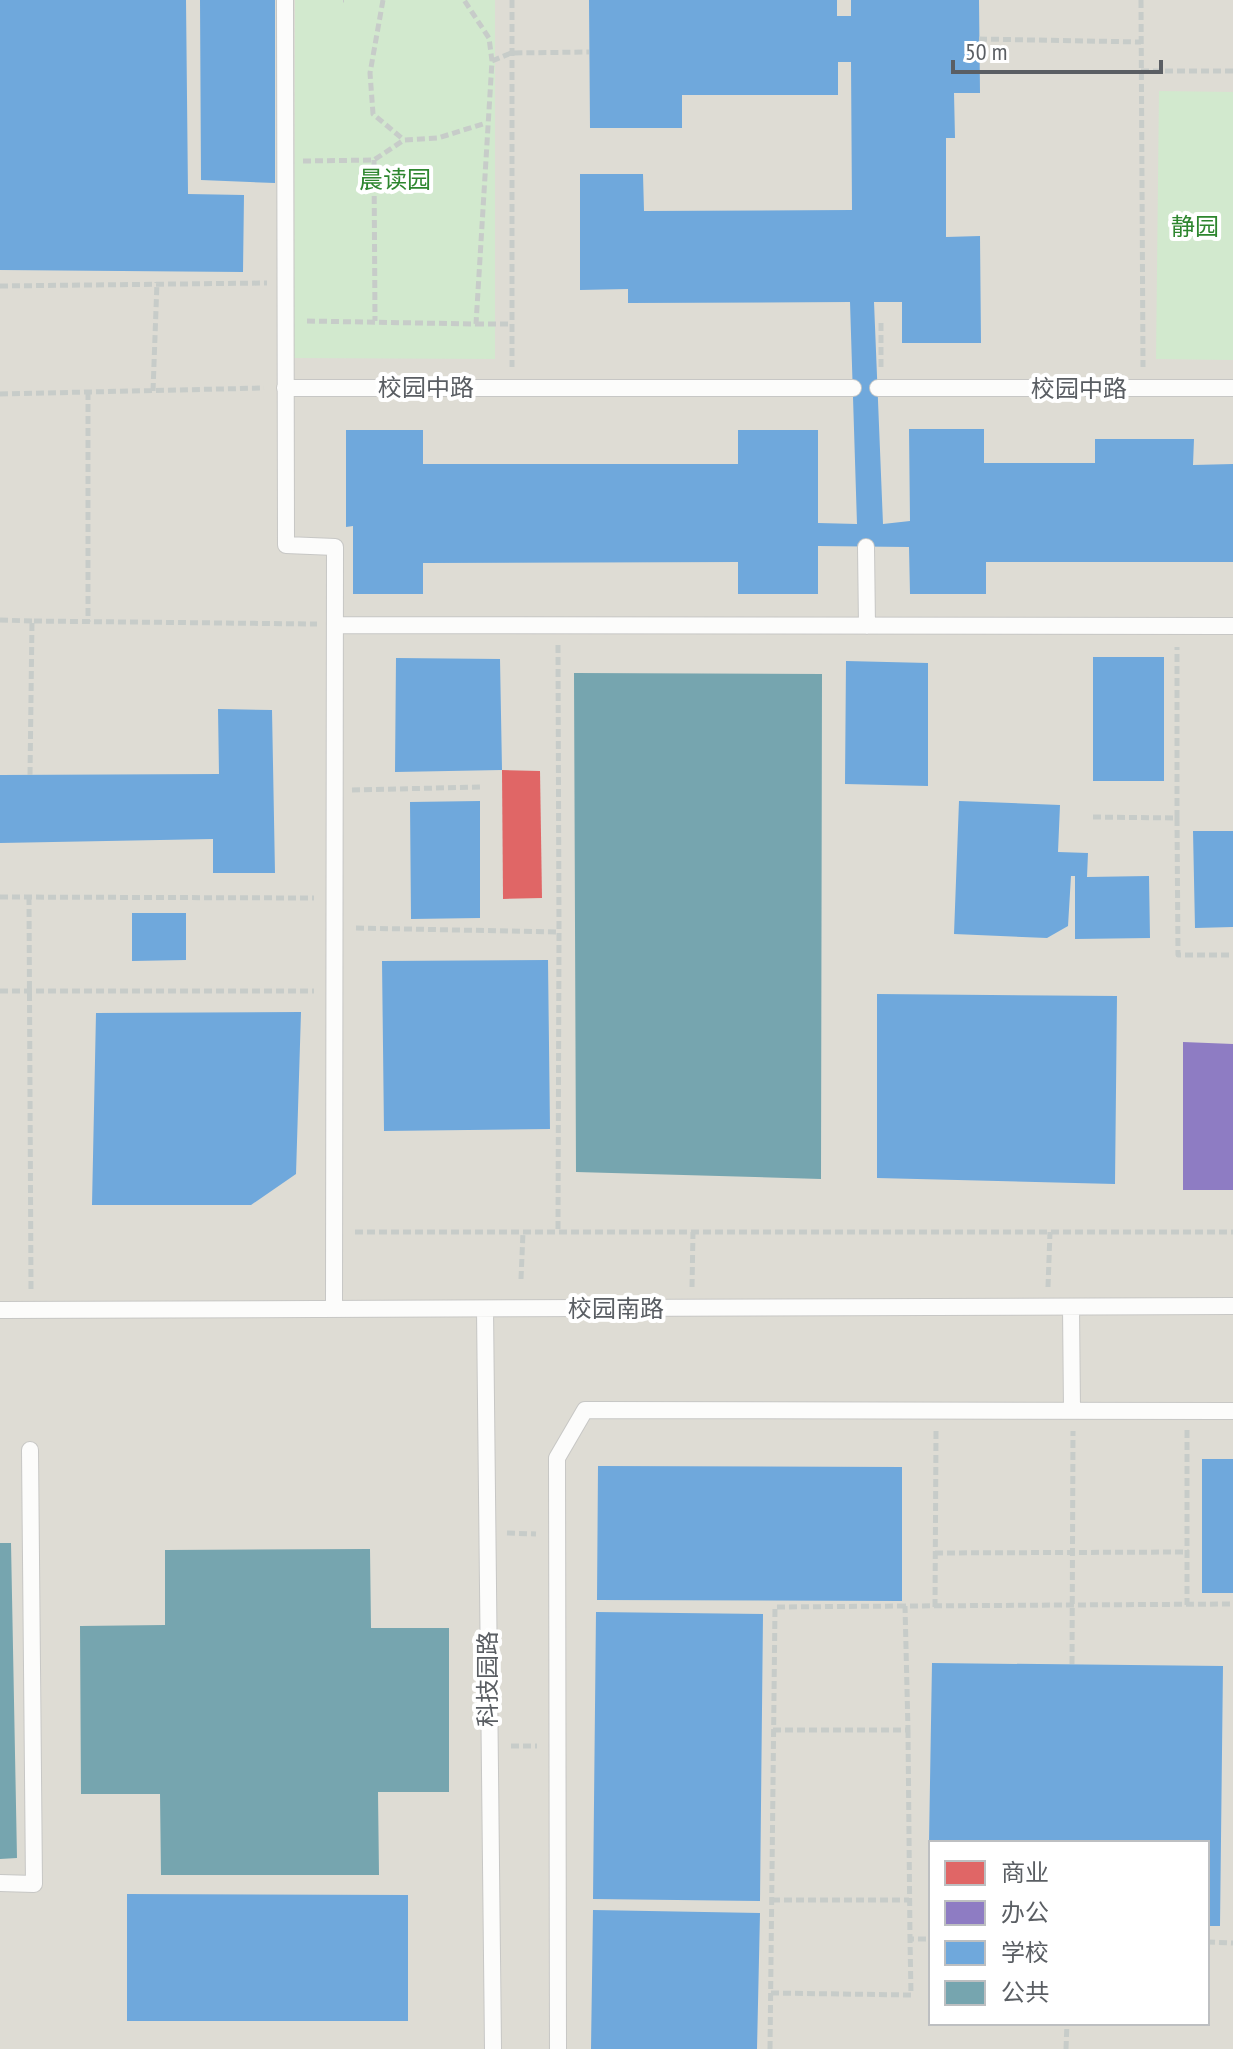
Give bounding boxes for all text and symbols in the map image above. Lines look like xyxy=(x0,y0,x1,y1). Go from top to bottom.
scale bar xyxy=(953,24,1161,74)
text: 50 m xyxy=(965,36,1007,67)
park label: 晨读园 xyxy=(359,164,431,195)
park label: 静园 xyxy=(1171,211,1219,242)
street label: 校园中路 xyxy=(378,372,474,403)
street label: 校园中路 xyxy=(1031,373,1127,404)
street label: 校园南路 xyxy=(568,1293,664,1324)
street label: 科技园路 xyxy=(472,1631,503,1727)
legend xyxy=(929,1841,1209,2025)
text: 商业 xyxy=(1001,1857,1049,1888)
text: 办公 xyxy=(1001,1897,1049,1928)
text: 学校 xyxy=(1001,1937,1049,1968)
text: 公共 xyxy=(1001,1977,1049,2008)

